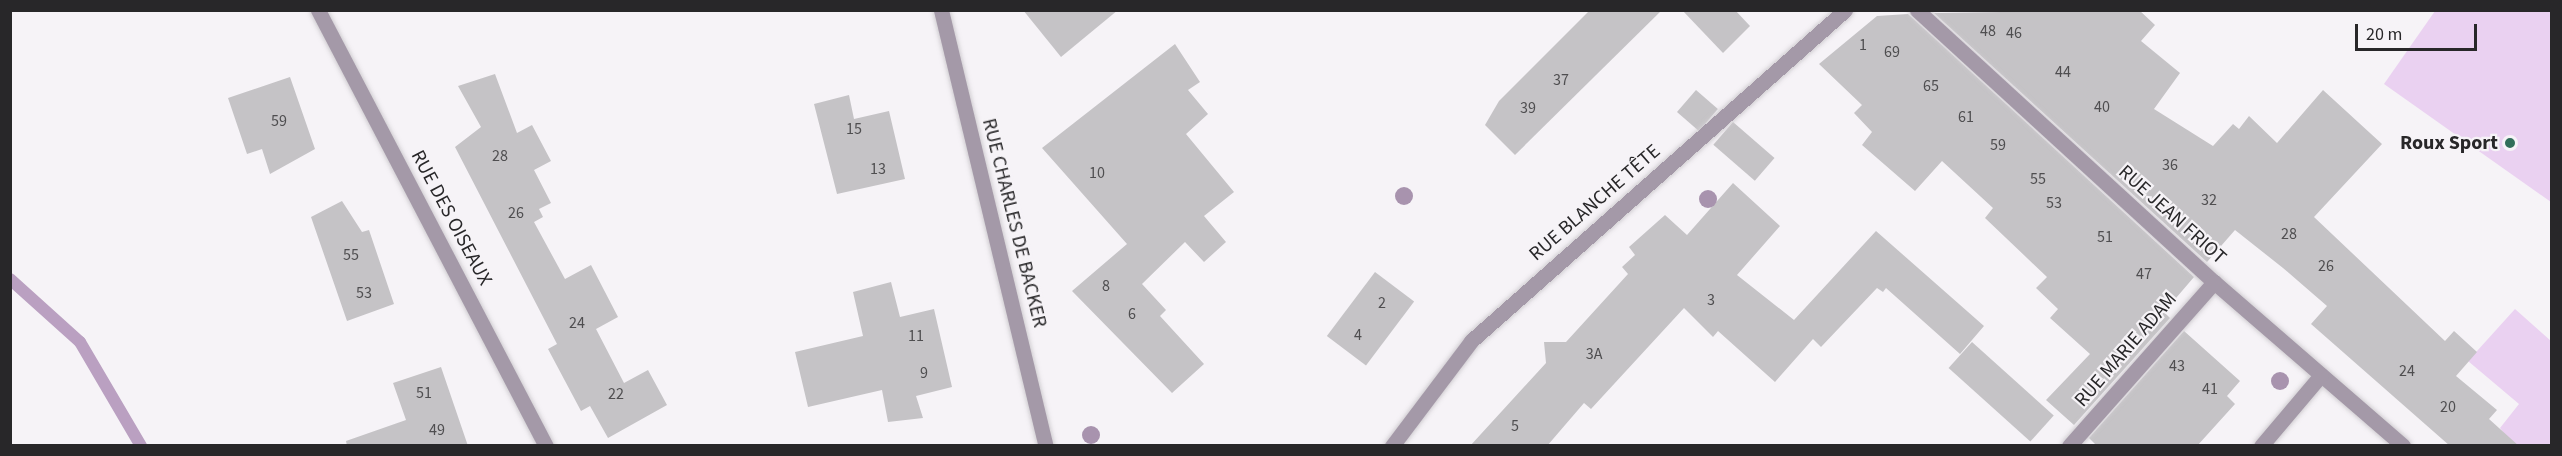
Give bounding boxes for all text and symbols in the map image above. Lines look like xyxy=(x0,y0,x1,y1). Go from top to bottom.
scale bar xyxy=(2358,12,2480,50)
house number: 48 xyxy=(1980,21,1996,41)
text: 20 m xyxy=(2366,22,2402,47)
house number: 46 xyxy=(2006,23,2022,43)
house number: 1 xyxy=(1859,35,1867,55)
house number: 69 xyxy=(1884,42,1900,62)
house number: 44 xyxy=(2055,62,2071,82)
house number: 37 xyxy=(1553,70,1569,90)
house number: 65 xyxy=(1923,76,1939,96)
house number: 40 xyxy=(2094,97,2110,117)
house number: 39 xyxy=(1520,98,1536,118)
house number: 61 xyxy=(1958,107,1974,127)
house number: 59 xyxy=(271,111,287,131)
street label: RUE CHARLES DE BACKER xyxy=(976,116,1052,330)
house number: 15 xyxy=(846,119,862,139)
place label: Roux Sport xyxy=(2400,131,2498,155)
house number: 59 xyxy=(1990,135,2006,155)
marker: Roux Sport xyxy=(2503,136,2517,150)
street label: RUE BLANCHE TÊTE xyxy=(1525,140,1665,266)
street label: RUE DES OISEAUX xyxy=(405,146,497,290)
house number: 28 xyxy=(492,146,508,166)
house number: 36 xyxy=(2162,155,2178,175)
house number: 13 xyxy=(870,159,886,179)
street label: RUE JEAN FRIOT xyxy=(2113,160,2231,270)
house number: 10 xyxy=(1089,163,1105,183)
house number: 55 xyxy=(2030,169,2046,189)
house number: 32 xyxy=(2201,190,2217,210)
house number: 53 xyxy=(2046,193,2062,213)
house number: 26 xyxy=(508,203,524,223)
house number: 28 xyxy=(2281,224,2297,244)
house number: 51 xyxy=(2097,227,2113,247)
house number: 55 xyxy=(343,245,359,265)
house number: 26 xyxy=(2318,256,2334,276)
house number: 47 xyxy=(2136,264,2152,284)
house number: 8 xyxy=(1102,276,1110,296)
house number: 53 xyxy=(356,283,372,303)
street label: RUE MARIE ADAM xyxy=(2070,288,2182,412)
house number: 3 xyxy=(1707,290,1715,310)
house number: 2 xyxy=(1378,293,1386,313)
house number: 6 xyxy=(1128,304,1136,324)
house number: 24 xyxy=(569,313,585,333)
house number: 4 xyxy=(1354,325,1362,345)
house number: 11 xyxy=(908,326,924,346)
house number: 3A xyxy=(1586,344,1602,364)
house number: 43 xyxy=(2169,356,2185,376)
house number: 24 xyxy=(2399,361,2415,381)
house number: 9 xyxy=(920,363,928,383)
house number: 41 xyxy=(2202,379,2218,399)
house number: 51 xyxy=(416,383,432,403)
house number: 22 xyxy=(608,384,624,404)
house number: 20 xyxy=(2440,397,2456,417)
house number: 5 xyxy=(1511,416,1519,436)
house number: 49 xyxy=(429,420,445,440)

